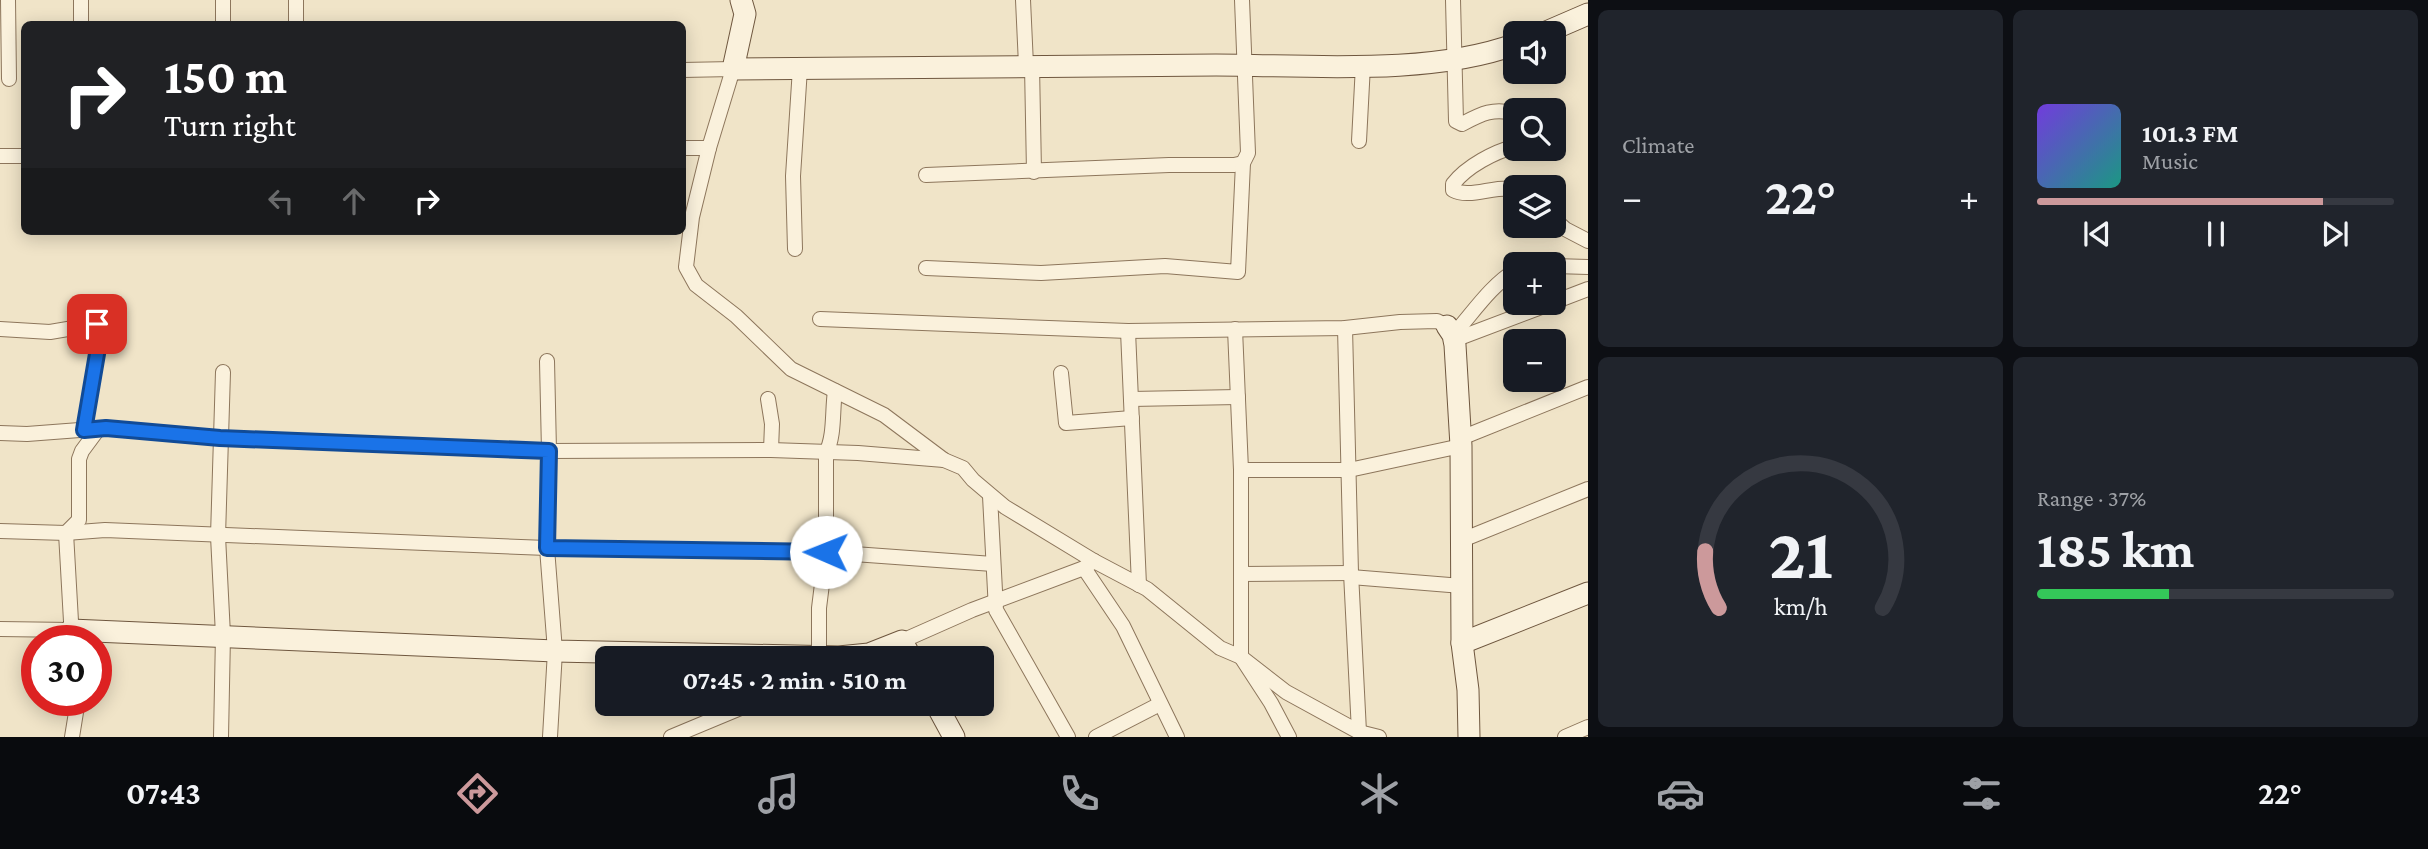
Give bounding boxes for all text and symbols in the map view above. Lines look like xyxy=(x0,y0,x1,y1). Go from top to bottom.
map controls xyxy=(1503,21,1566,392)
button: sound xyxy=(1503,21,1566,84)
icon: right xyxy=(49,49,140,140)
text: 150 m xyxy=(164,49,287,104)
button: search xyxy=(1503,98,1566,161)
text: Turn right xyxy=(164,107,296,143)
text: 101.3 FM xyxy=(2142,119,2238,148)
text: Climate xyxy=(1622,132,1694,158)
text: Music xyxy=(2142,148,2198,174)
text: 22° xyxy=(1765,167,1836,225)
button: layers xyxy=(1503,175,1566,238)
text: − xyxy=(1622,176,1642,218)
text: + xyxy=(1959,176,1979,218)
icon: left xyxy=(262,182,300,220)
icon: ahead xyxy=(335,182,373,220)
icon: right xyxy=(408,182,446,220)
icon: previous xyxy=(2078,215,2116,253)
icon: pause xyxy=(2197,215,2235,253)
icon: next xyxy=(2316,215,2354,253)
button: + xyxy=(1503,252,1566,315)
pin xyxy=(67,294,127,354)
icon: arrive xyxy=(78,305,116,343)
button: − xyxy=(1503,329,1566,392)
text: Range · 37% xyxy=(2037,485,2146,511)
text: 21 xyxy=(1768,513,1833,594)
position arrow xyxy=(789,515,863,589)
text: 185 km xyxy=(2037,520,2194,578)
text: km/h xyxy=(1774,593,1827,620)
speed limit sign: 30 xyxy=(21,625,112,716)
text: 07:45 · 2 min · 510 m xyxy=(682,666,907,695)
icon: directions xyxy=(453,769,502,818)
icon: music xyxy=(754,769,803,818)
icon: phone xyxy=(1055,769,1104,818)
icon: climate xyxy=(1355,769,1404,818)
icon: car xyxy=(1656,769,1705,818)
icon: filters xyxy=(1957,769,2006,818)
text: 07:43 xyxy=(126,775,201,811)
text: 22° xyxy=(2258,775,2302,811)

